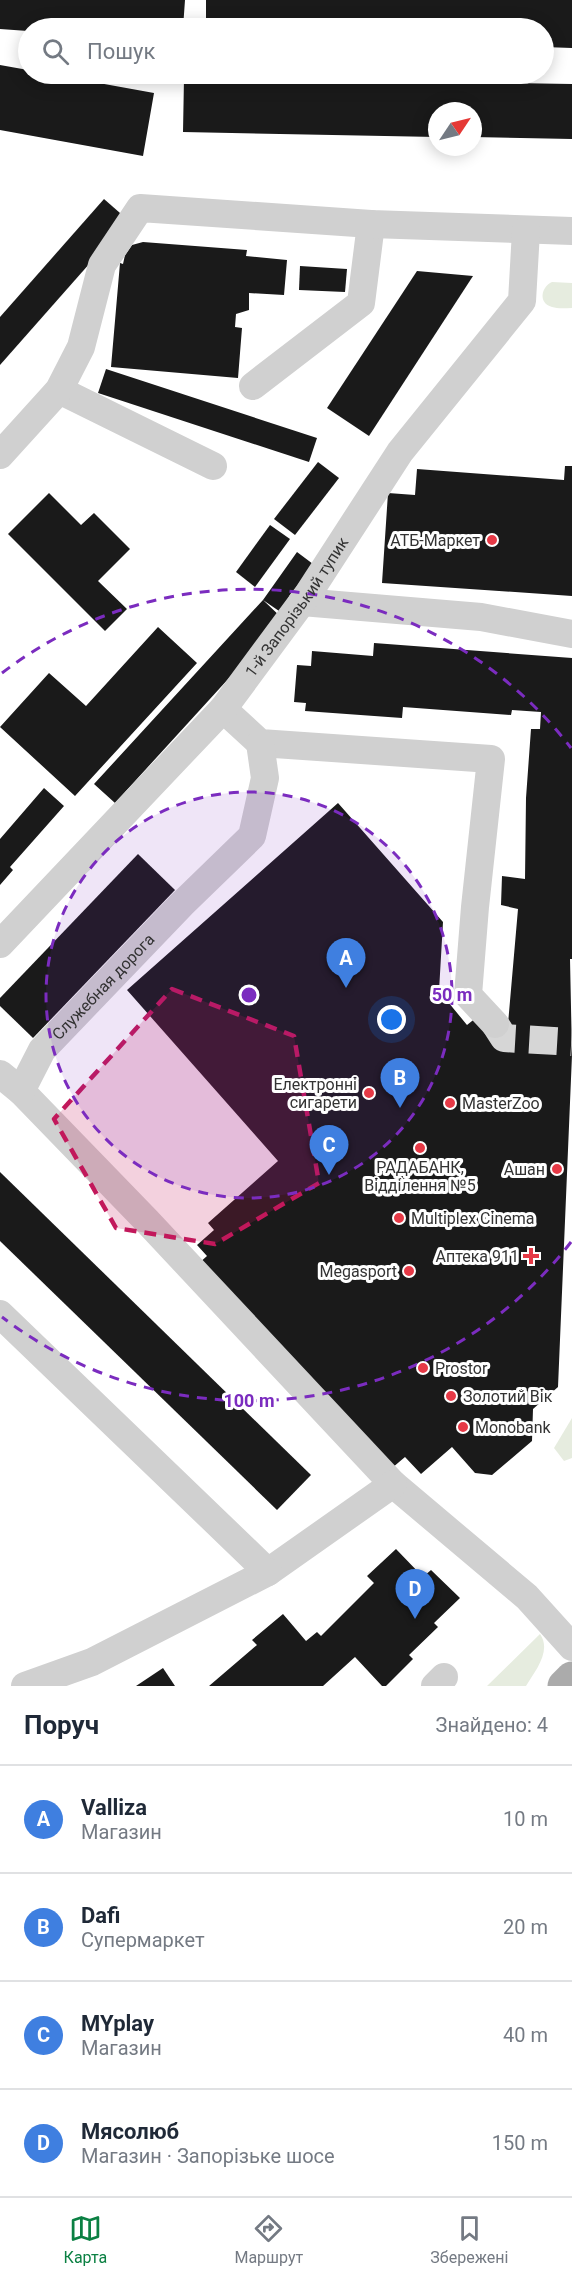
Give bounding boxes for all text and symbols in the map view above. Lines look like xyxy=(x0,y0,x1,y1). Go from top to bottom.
search box xyxy=(18,18,554,84)
icon: search xyxy=(39,35,72,68)
text: Пошук xyxy=(87,39,155,64)
north arrow xyxy=(428,102,482,156)
place label: АТБ-Маркет xyxy=(390,531,480,550)
street label: 1-й Запорізький тупик xyxy=(241,533,352,680)
marker: АТБ-Маркет xyxy=(485,533,499,547)
street label: Служебная дорога xyxy=(48,930,158,1043)
pin: A xyxy=(326,938,366,988)
text: 50 m xyxy=(432,984,472,1005)
centre of rings xyxy=(239,985,259,1005)
your location xyxy=(377,1005,406,1034)
pin: B xyxy=(380,1058,420,1108)
place label: Електронні сигарети xyxy=(273,1075,357,1112)
marker: Електронні сигарети xyxy=(362,1086,376,1100)
place label: MasterZoo xyxy=(462,1094,540,1113)
marker: MasterZoo xyxy=(443,1096,457,1110)
pin: C xyxy=(310,1126,348,1175)
marker: РАДАБАНК, Відділення №5 xyxy=(413,1141,427,1155)
place label: РАДАБАНК, Відділення №5 xyxy=(364,1158,476,1195)
place label: Ашан xyxy=(504,1160,545,1179)
marker: Ашан xyxy=(550,1162,564,1176)
place label: Multiplex Cinema xyxy=(411,1209,534,1228)
marker: Multiplex Cinema xyxy=(392,1211,406,1225)
place label: Аптека 911 xyxy=(435,1247,519,1266)
marker: Аптека 911 xyxy=(524,1249,538,1263)
place label: Megasport xyxy=(319,1262,397,1281)
marker: Megasport xyxy=(402,1264,416,1278)
place label: Prostor xyxy=(435,1359,488,1378)
marker: Prostor xyxy=(416,1361,430,1375)
place label: Золотий Вік xyxy=(463,1387,553,1406)
marker: Золотий Вік xyxy=(444,1389,458,1403)
text: 100 m xyxy=(223,1390,275,1411)
place label: Monobank xyxy=(475,1418,552,1437)
marker: Monobank xyxy=(456,1420,470,1434)
pin: D xyxy=(396,1570,434,1619)
text: Поруч xyxy=(24,1710,99,1740)
text: Знайдено: 4 xyxy=(436,1713,548,1737)
text: Valliza xyxy=(81,1795,147,1820)
text: A xyxy=(37,1807,50,1831)
text: 10 m xyxy=(503,1807,548,1831)
text: Магазин xyxy=(81,1820,162,1844)
text: Dafi xyxy=(81,1903,121,1928)
text: B xyxy=(37,1915,50,1939)
text: 20 m xyxy=(503,1915,548,1939)
text: Супермаркет xyxy=(81,1928,205,1952)
text: MYplay xyxy=(81,2011,154,2036)
text: C xyxy=(37,2023,50,2047)
text: 40 m xyxy=(503,2023,548,2047)
text: Магазин xyxy=(81,2036,162,2060)
text: Мясолюб xyxy=(81,2119,179,2144)
text: D xyxy=(37,2131,50,2155)
text: 150 m xyxy=(492,2131,548,2155)
text: Магазин · Запорізьке шосе xyxy=(81,2144,335,2168)
tab: Карта xyxy=(64,2212,107,2267)
tab: Маршрут xyxy=(234,2212,303,2267)
tab: Збережені xyxy=(430,2212,508,2267)

